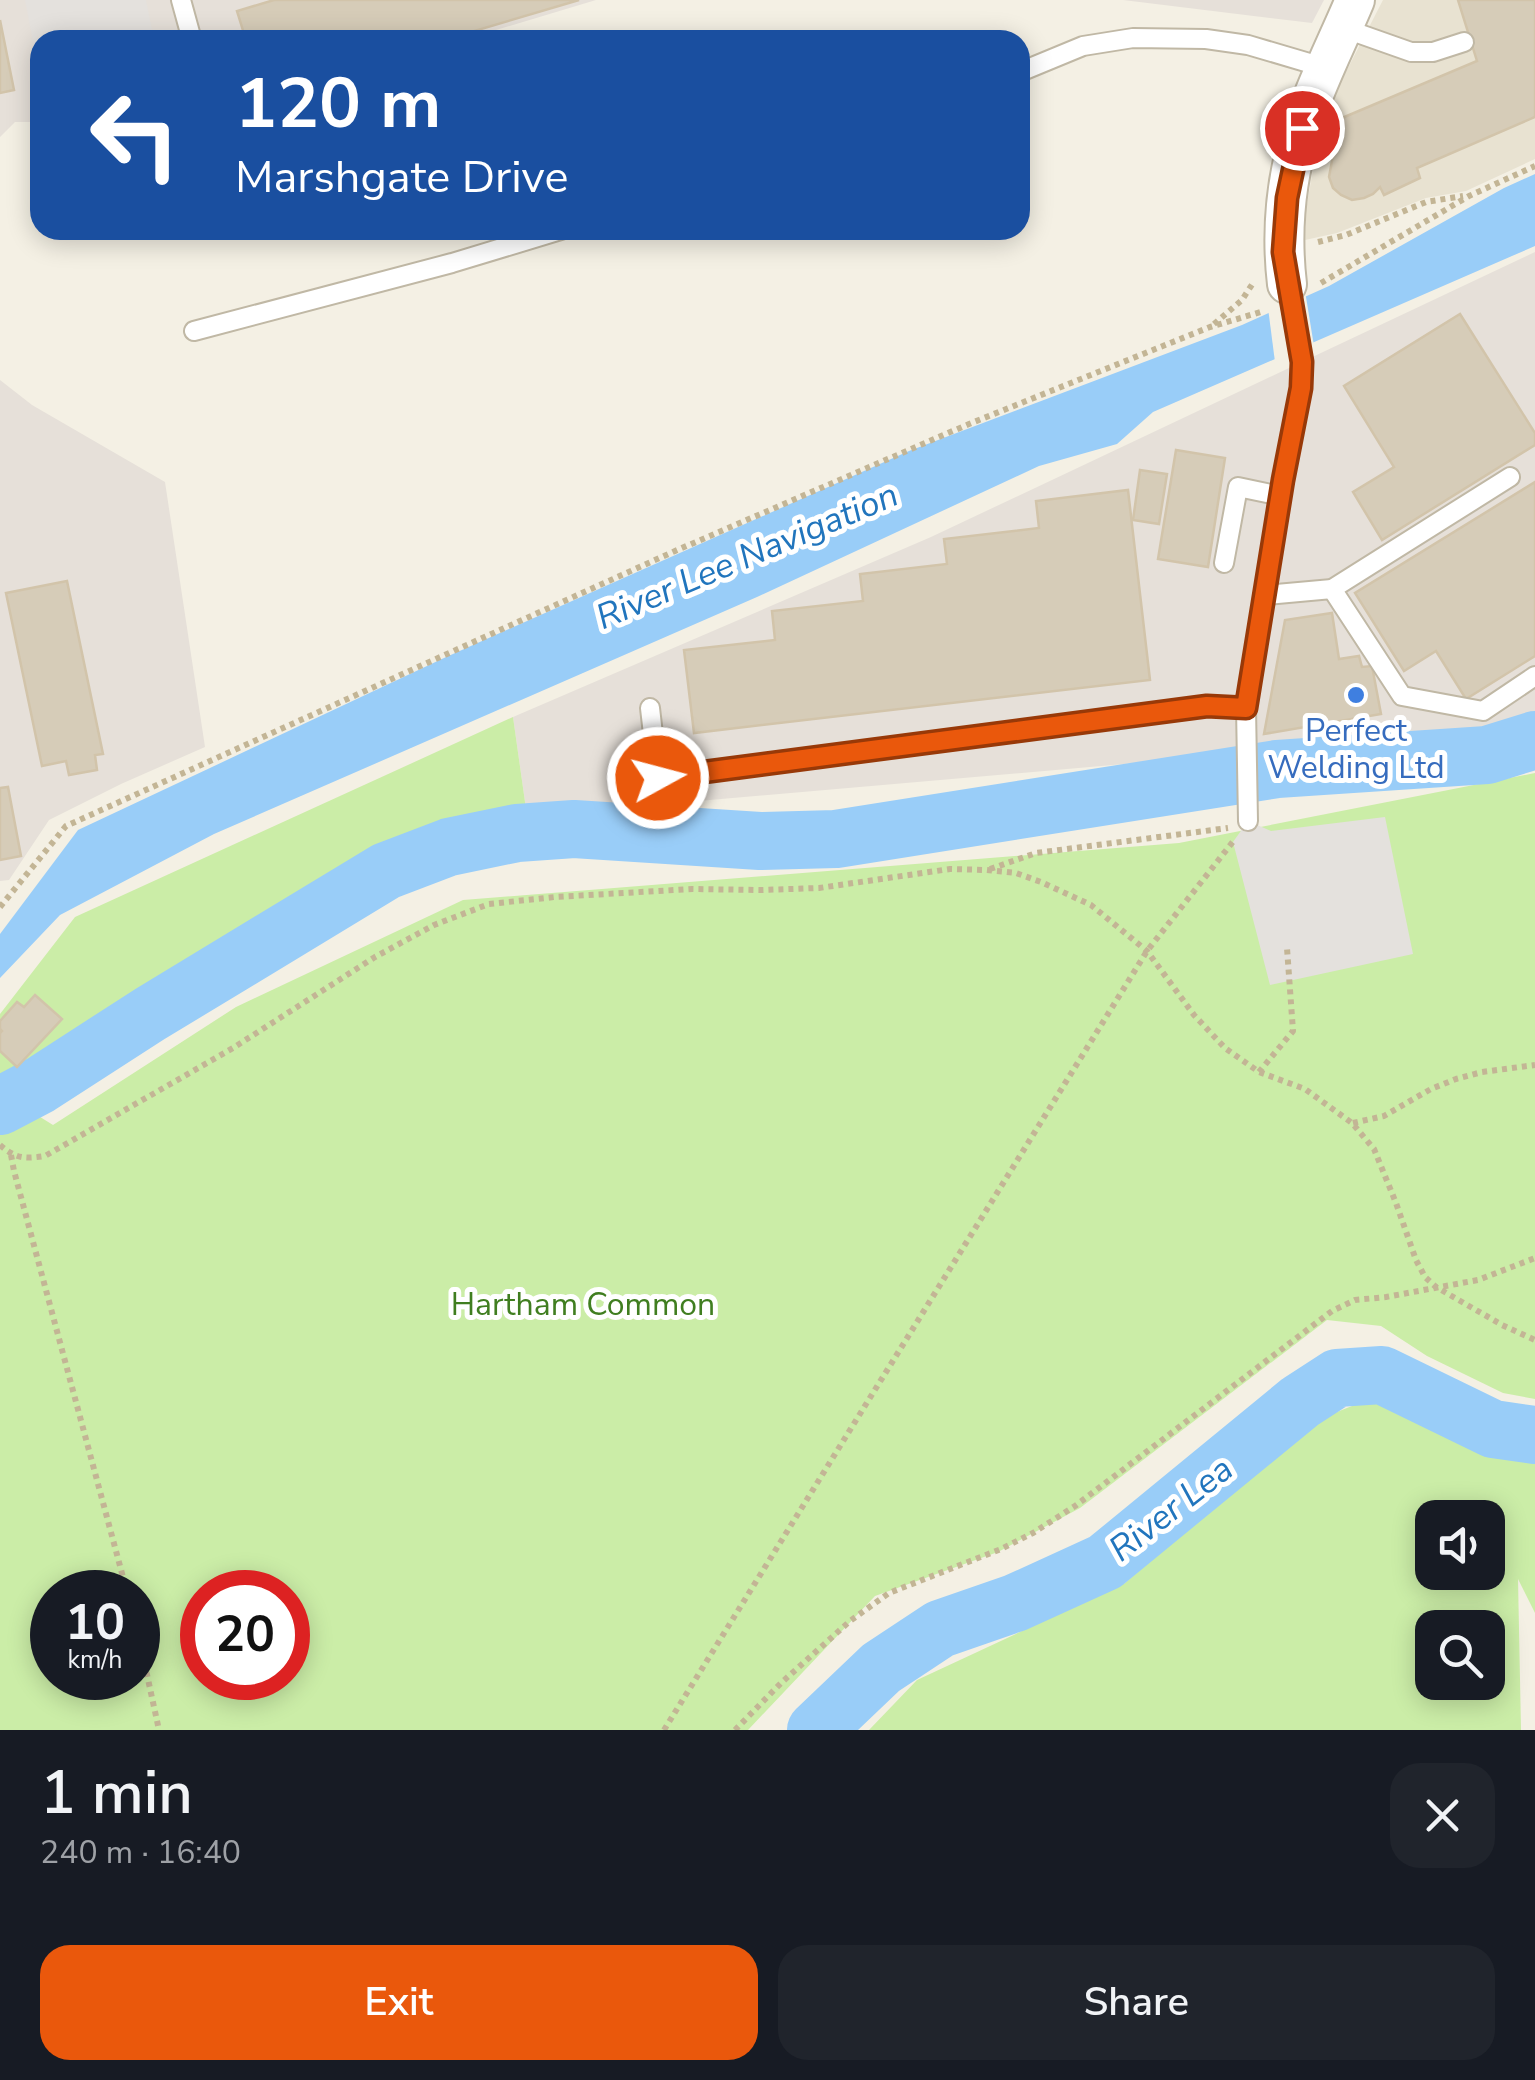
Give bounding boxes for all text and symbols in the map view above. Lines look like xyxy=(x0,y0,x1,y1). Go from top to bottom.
text: 120 m xyxy=(235,56,441,152)
icon: left xyxy=(70,70,200,200)
pin xyxy=(1260,86,1345,171)
icon: arrive xyxy=(1275,101,1330,156)
text: Marshgate Drive xyxy=(235,147,568,208)
water label: River Lee Navigation xyxy=(589,471,905,641)
marker: Perfect Welding Ltd xyxy=(1345,684,1367,706)
place label: Perfect Welding Ltd xyxy=(1267,709,1445,789)
position arrow xyxy=(606,726,710,830)
park label: Hartham Common xyxy=(451,1283,715,1326)
water label: River Lea xyxy=(1099,1446,1243,1572)
map controls xyxy=(1415,1500,1505,1700)
button: sound xyxy=(1415,1500,1505,1590)
speed limit sign: 20 xyxy=(180,1570,310,1700)
text: 10 xyxy=(65,1588,125,1657)
button: search xyxy=(1415,1610,1505,1700)
text: km/h xyxy=(67,1643,123,1677)
text: 1 min xyxy=(40,1752,193,1834)
button: close xyxy=(1390,1763,1495,1868)
text: 240 m · 16:40 xyxy=(40,1831,241,1874)
button: Exit xyxy=(40,1945,758,2060)
button: Share xyxy=(778,1945,1495,2060)

